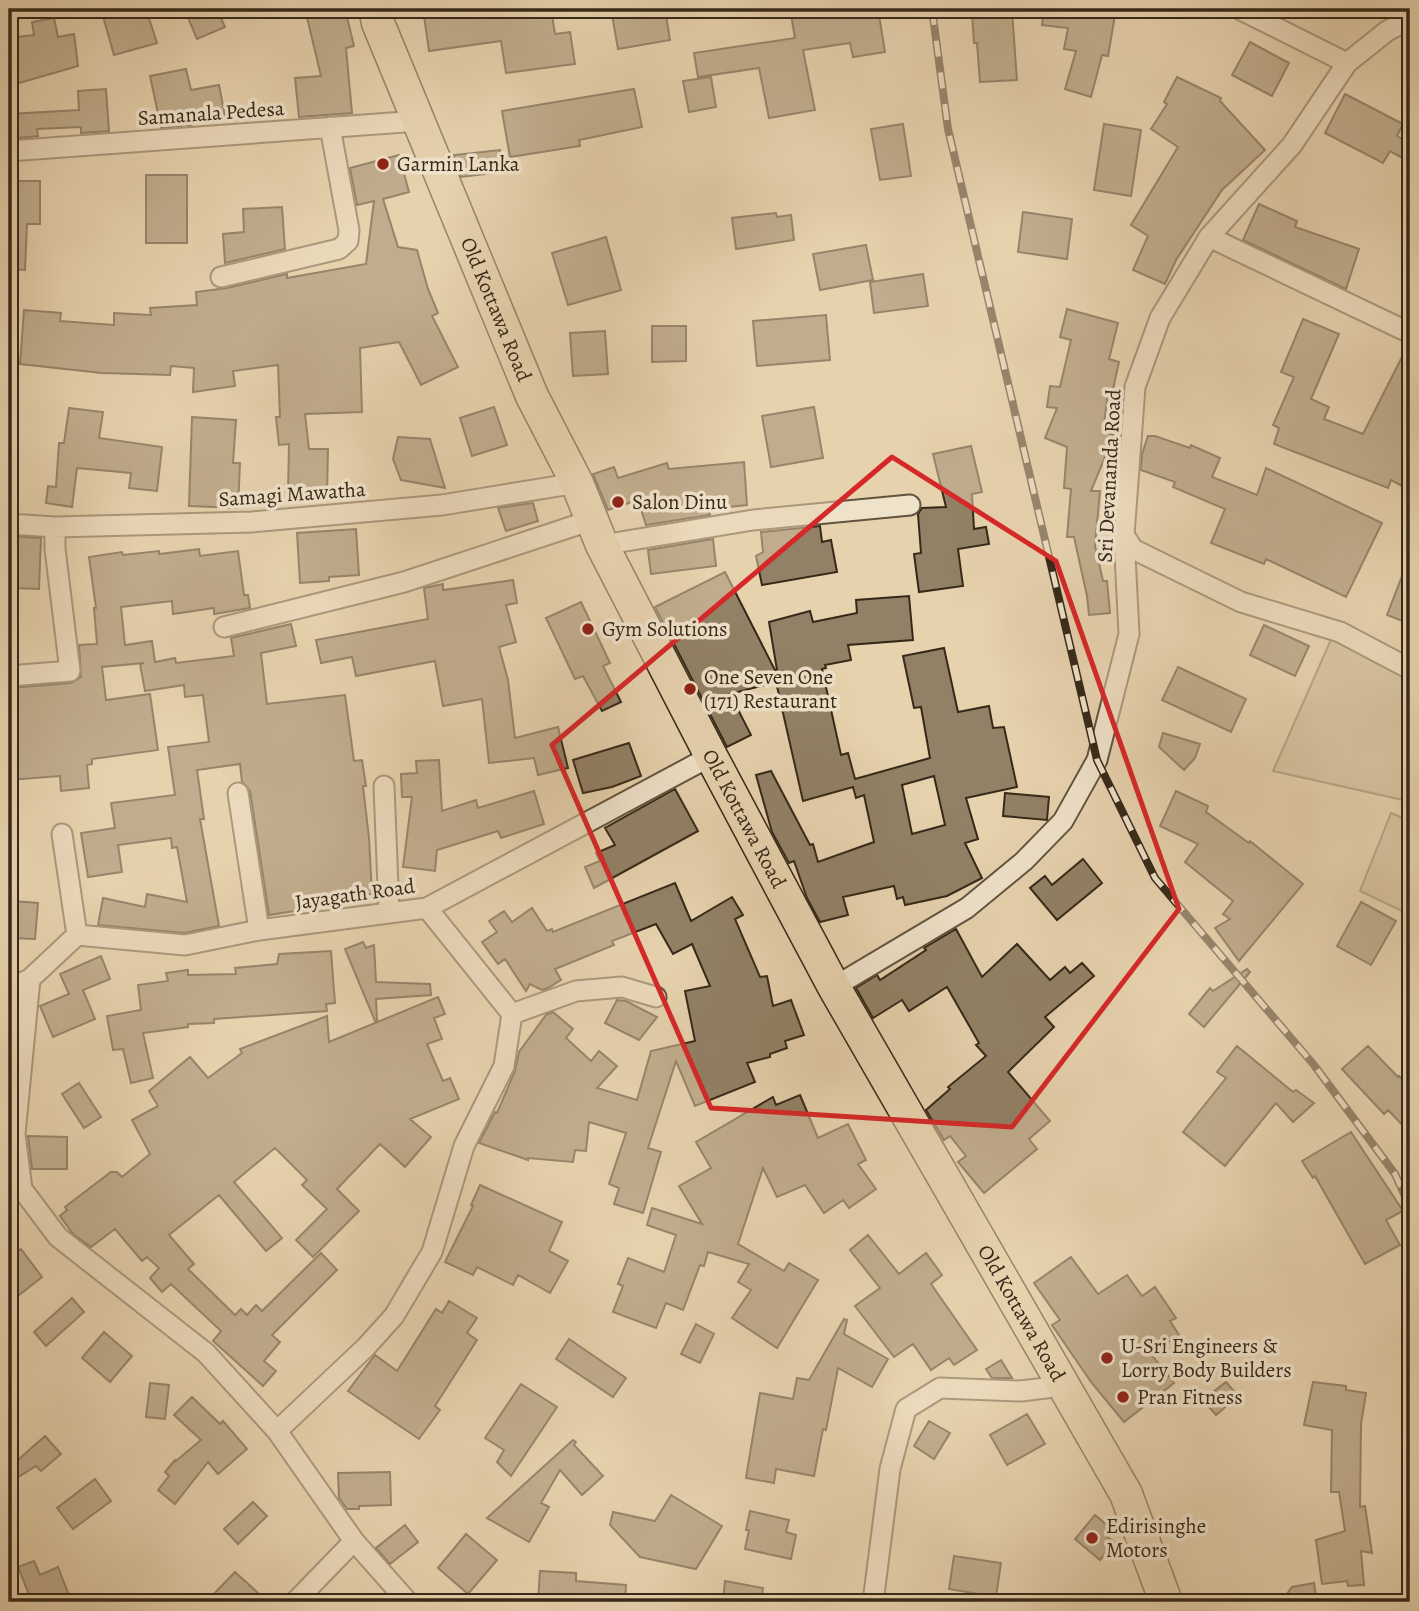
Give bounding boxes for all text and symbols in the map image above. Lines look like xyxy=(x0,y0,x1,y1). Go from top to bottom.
street label: Samanala Pedesa xyxy=(137,94,286,132)
place label: Garmin Lanka xyxy=(397,150,520,178)
marker: Garmin Lanka xyxy=(375,156,391,172)
street label: Old Kottawa Road xyxy=(454,233,539,386)
street label: Sri Devananda Road xyxy=(1090,388,1128,563)
street label: Samagi Mawatha xyxy=(217,475,367,513)
place label: Salon Dinu xyxy=(632,488,728,516)
marker: Salon Dinu xyxy=(610,494,626,510)
place label: Gym Solutions xyxy=(602,615,728,643)
marker: Gym Solutions xyxy=(580,621,596,637)
place label: One Seven One (171) Restaurant xyxy=(704,663,837,715)
marker: One Seven One (171) Restaurant xyxy=(682,681,698,697)
street label: Old Kottawa Road xyxy=(696,744,793,894)
street label: Jayagath Road xyxy=(293,872,417,916)
street label: Old Kottawa Road xyxy=(971,1239,1073,1387)
place label: U-Sri Engineers & Lorry Body Builders xyxy=(1121,1332,1292,1384)
marker: U-Sri Engineers & Lorry Body Builders xyxy=(1099,1350,1115,1366)
place label: Pran Fitness xyxy=(1137,1383,1243,1411)
marker: Pran Fitness xyxy=(1115,1389,1131,1405)
place label: Edirisinghe Motors xyxy=(1106,1512,1206,1564)
marker: Edirisinghe Motors xyxy=(1084,1530,1100,1546)

